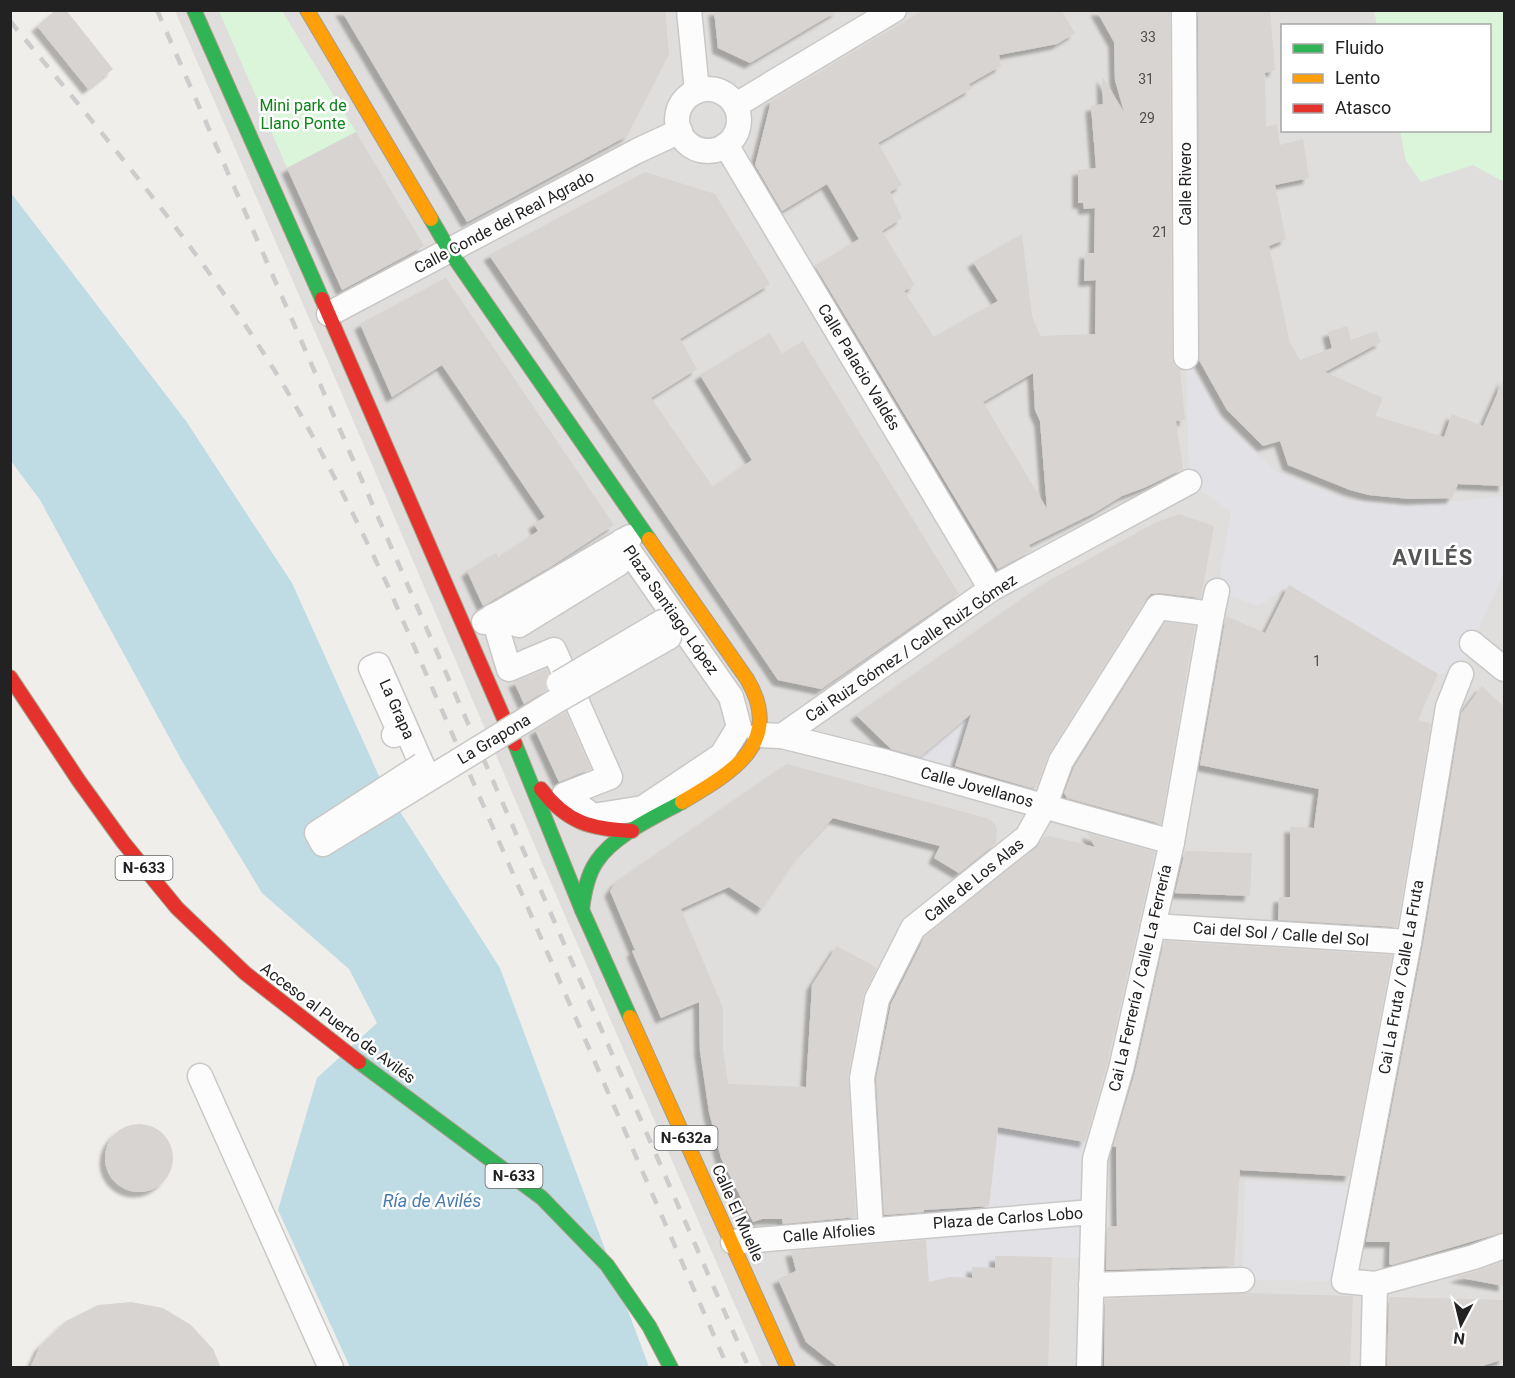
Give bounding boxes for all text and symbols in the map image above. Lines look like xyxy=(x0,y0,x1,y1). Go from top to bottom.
legend xyxy=(1281,24,1491,132)
house number: 33 xyxy=(1140,29,1156,45)
text: Fluido xyxy=(1335,37,1384,58)
text: Lento xyxy=(1335,67,1380,88)
house number: 31 xyxy=(1138,71,1154,87)
park label: Mini park de Llano Ponte xyxy=(259,96,347,133)
text: Atasco xyxy=(1335,97,1391,118)
house number: 29 xyxy=(1139,110,1155,126)
street label: Calle Rivero xyxy=(1176,142,1195,226)
street label: Calle Conde del Real Agrado xyxy=(411,166,597,278)
house number: 21 xyxy=(1152,224,1168,240)
street label: Calle Palacio Valdés xyxy=(814,300,904,434)
street label: Plaza Santiago López xyxy=(619,542,723,678)
district label: AVILÉS xyxy=(1392,545,1474,570)
street label: Cai Ruiz Gómez / Calle Ruiz Gómez xyxy=(802,570,1020,726)
house number: 1 xyxy=(1313,653,1321,669)
street label: La Grapa xyxy=(375,676,419,742)
street label: La Grapona xyxy=(454,710,534,768)
street label: Calle Jovellanos xyxy=(919,763,1035,811)
street label: Calle de Los Alas xyxy=(921,834,1027,926)
road number: N-633 xyxy=(116,856,172,880)
street label: Cai La Ferrería / Calle La Ferrería xyxy=(1105,863,1175,1093)
street label: Cai La Fruta / Calle La Fruta xyxy=(1375,878,1427,1076)
street label: Cai del Sol / Calle del Sol xyxy=(1192,918,1370,950)
street label: Acceso al Puerto de Avilés xyxy=(257,959,419,1087)
road number: N-632a xyxy=(654,1126,718,1150)
street label: Calle El Muelle xyxy=(708,1162,768,1264)
road number: N-633 xyxy=(486,1164,542,1188)
water label: Ría de Avilés xyxy=(383,1190,481,1211)
street label: Plaza de Carlos Lobo xyxy=(932,1203,1084,1233)
street label: Calle Alfolies xyxy=(782,1219,876,1247)
north arrow xyxy=(1431,1294,1491,1354)
text: N xyxy=(1452,1328,1466,1349)

